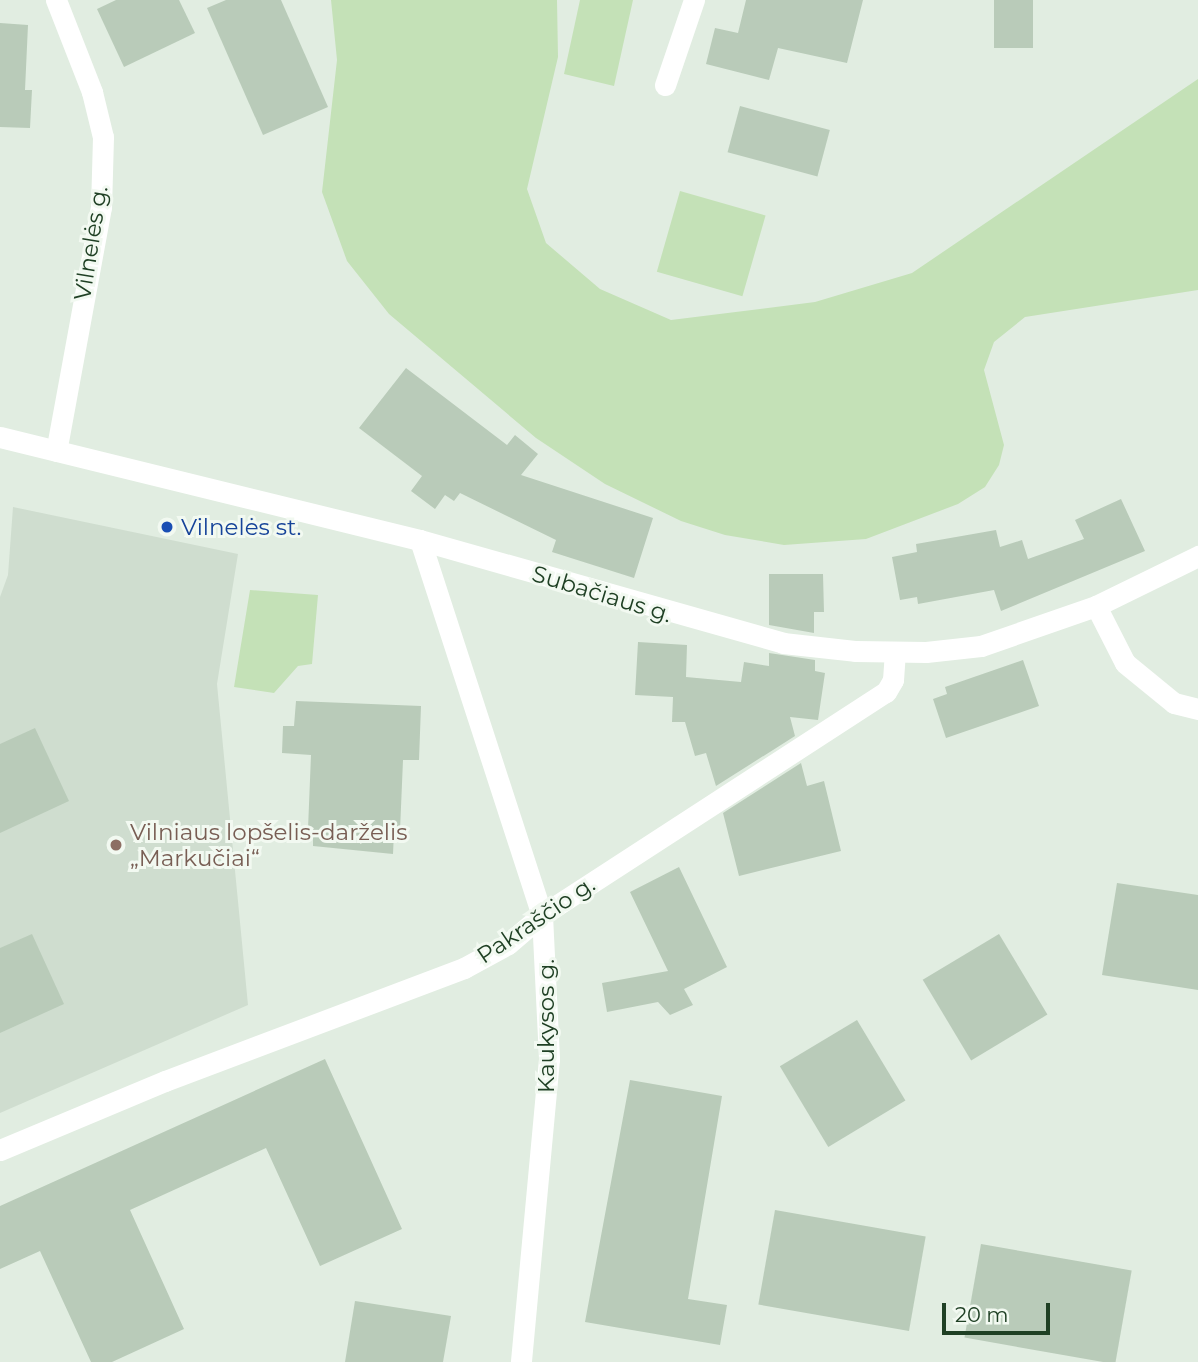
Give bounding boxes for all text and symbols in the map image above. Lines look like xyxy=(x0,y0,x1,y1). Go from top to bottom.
street label: Vilnelės g. xyxy=(68,184,114,302)
place label: Vilnelės st. xyxy=(181,513,301,541)
marker: Vilnelės st. xyxy=(159,519,175,535)
street label: Subačiaus g. xyxy=(529,560,675,628)
place label: Vilniaus lopšelis-darželis „Markučiai“ xyxy=(130,818,407,872)
marker: Vilniaus lopšelis-darželis „Markučiai“ xyxy=(108,837,124,853)
street label: Pakraščio g. xyxy=(472,870,600,970)
street label: Kaukysos g. xyxy=(532,959,560,1093)
scale bar xyxy=(946,1288,1054,1332)
text: 20 m xyxy=(955,1302,1009,1327)

